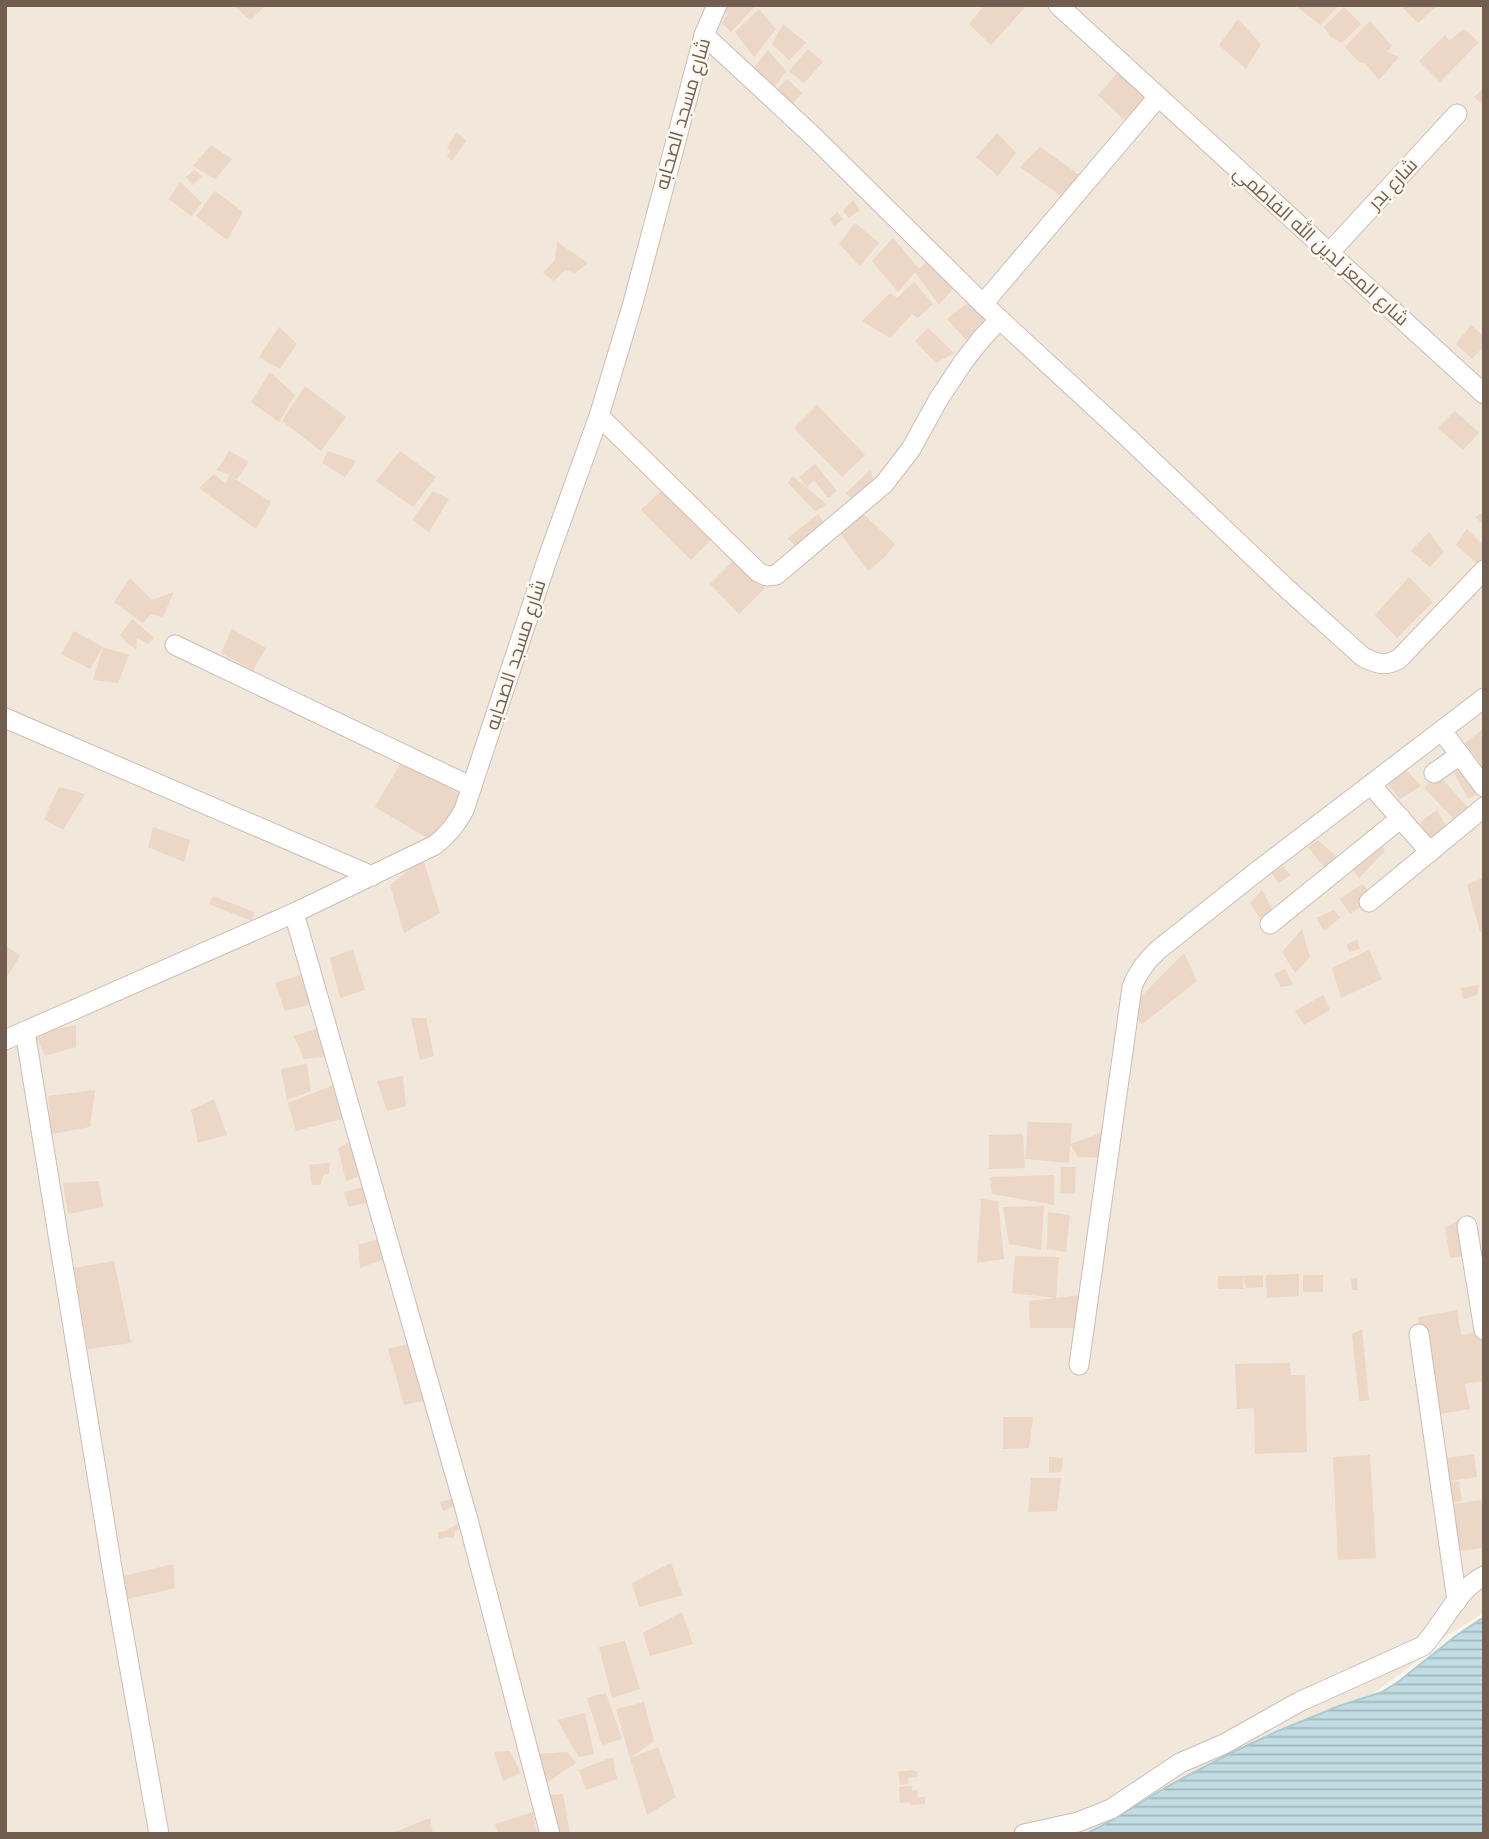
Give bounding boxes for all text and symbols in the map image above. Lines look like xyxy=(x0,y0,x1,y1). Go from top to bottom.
street label: شارع مسجد الصحابه xyxy=(651,36,717,193)
street label: شارع بدر xyxy=(1363,154,1424,216)
street label: شارع المعز لدين الله الفاطمي xyxy=(1227,160,1414,333)
street label: شارع مسجد الصحابه xyxy=(481,577,553,733)

